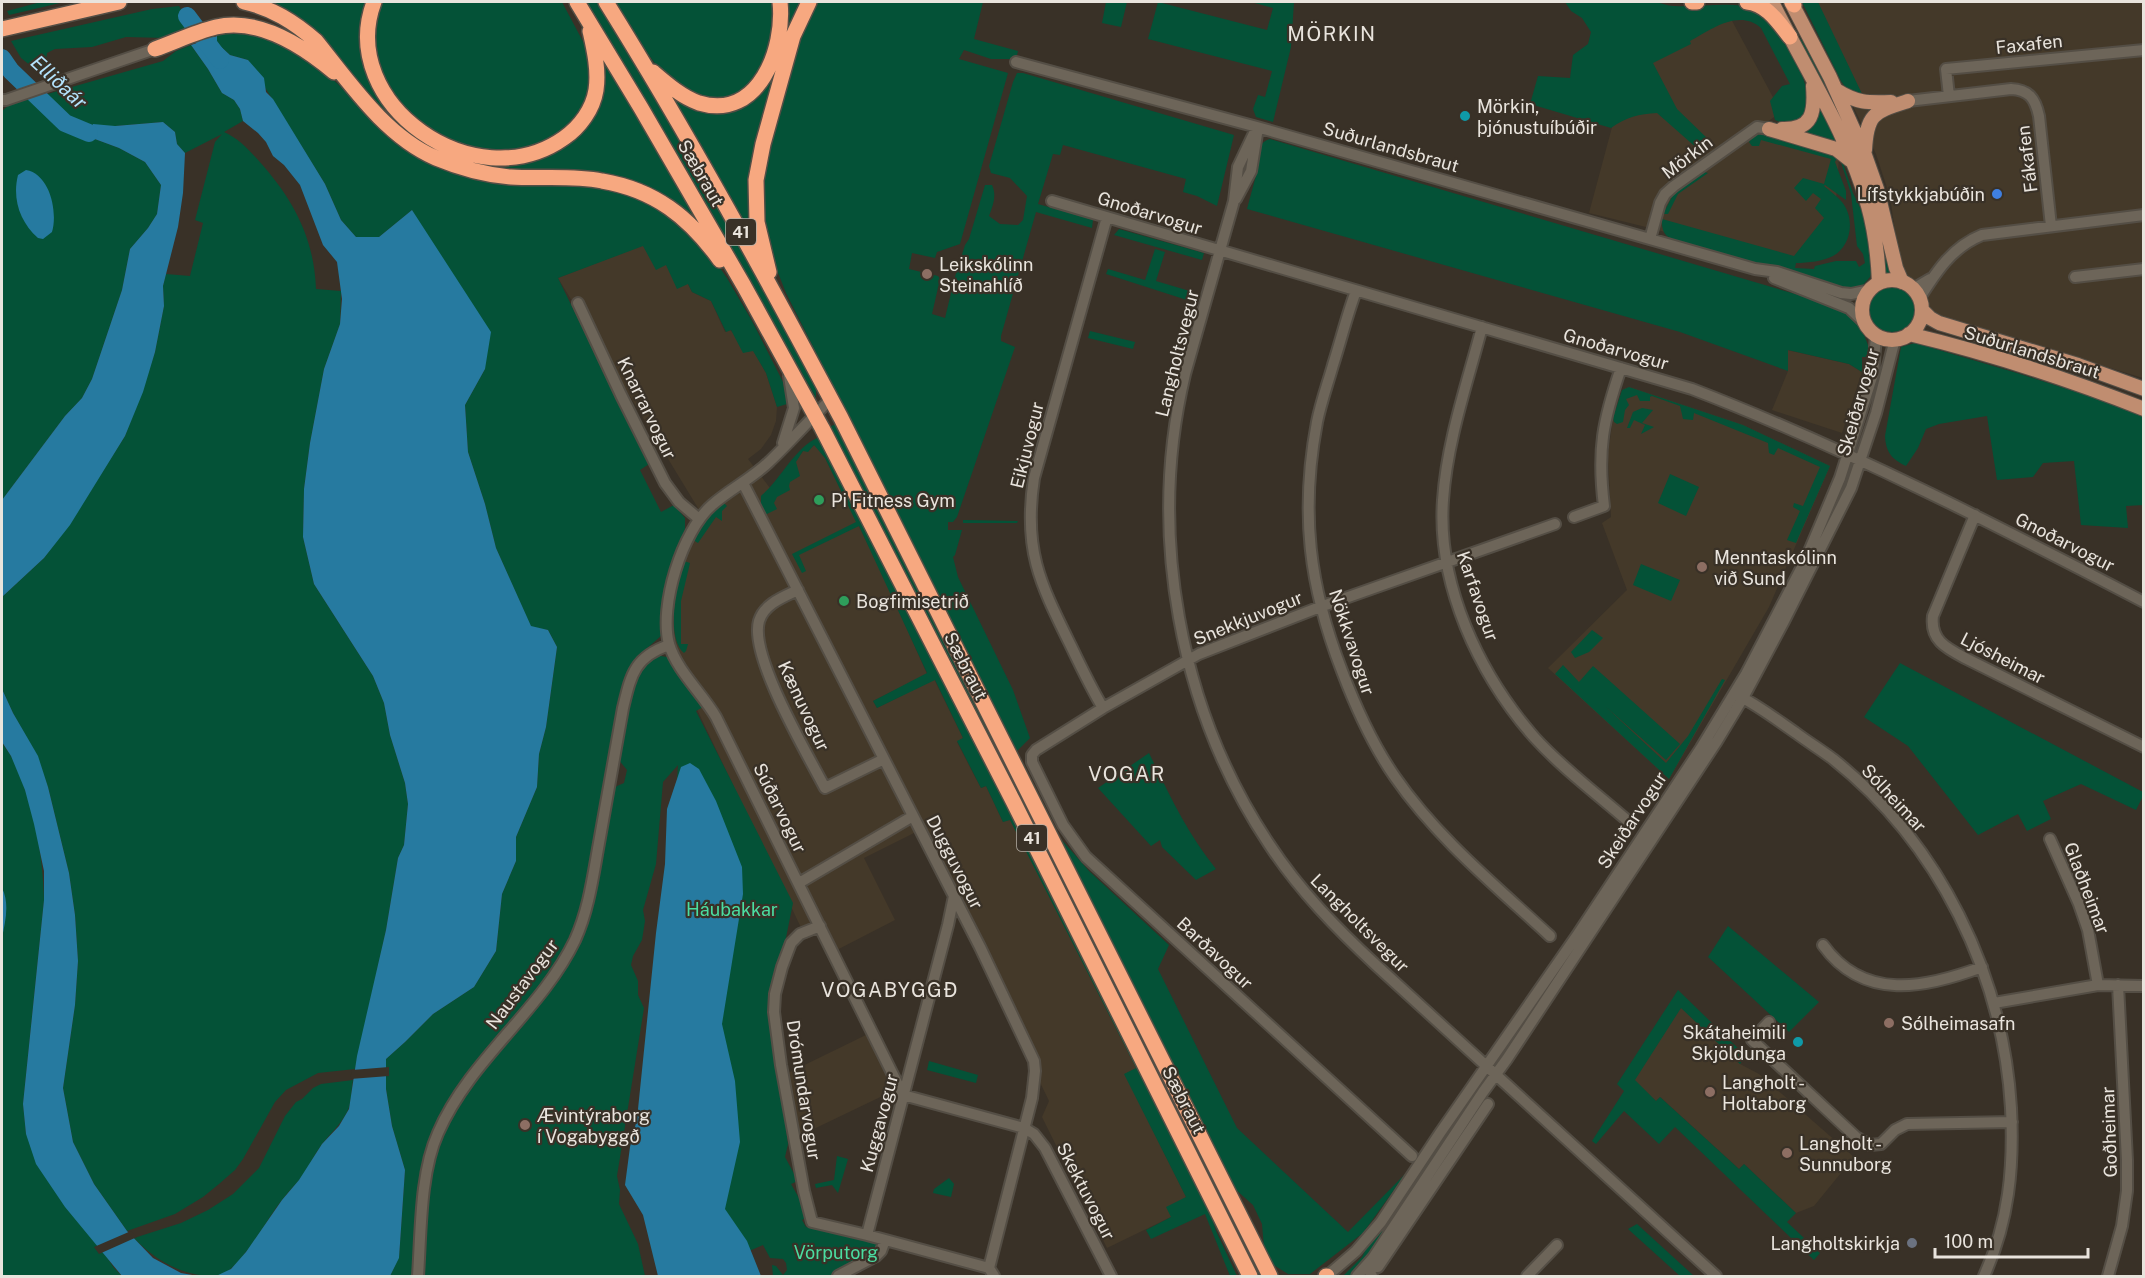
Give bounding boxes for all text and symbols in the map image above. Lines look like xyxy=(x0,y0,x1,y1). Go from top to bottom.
district label: MÖRKIN xyxy=(1287,21,1377,46)
street label: Faxafen xyxy=(1994,30,2064,58)
water label: Elliðaár xyxy=(26,50,92,114)
place label: Mörkin, þjónustuíbúðir xyxy=(1477,96,1597,138)
marker: Mörkin, þjónustuíbúðir xyxy=(1458,109,1472,123)
street label: Suðurlandsbraut xyxy=(1320,118,1462,176)
street label: Fákafen xyxy=(2012,124,2042,194)
street label: Mörkin xyxy=(1657,131,1717,183)
street label: Sæbraut xyxy=(674,136,728,210)
place label: Lífstykkjabúðin xyxy=(1857,184,1985,205)
street label: Gnoðarvogur xyxy=(1095,187,1205,239)
marker: Lífstykkjabúðin xyxy=(1990,187,2004,201)
road number: 41 xyxy=(726,219,756,245)
place label: Leikskólinn Steinahlíð xyxy=(939,254,1033,296)
marker: Leikskólinn Steinahlíð xyxy=(920,267,934,281)
street label: Langholtsvegur xyxy=(1151,287,1203,419)
street label: Suðurlandsbraut xyxy=(1962,321,2102,383)
street label: Gnoðarvogur xyxy=(1561,324,1671,374)
street label: Skeiðarvogur xyxy=(1833,346,1883,458)
street label: Knarrarvogur xyxy=(613,353,681,463)
street label: Eikjuvogur xyxy=(1006,400,1048,490)
place label: Pi Fitness Gym xyxy=(831,490,955,511)
marker: Pi Fitness Gym xyxy=(812,493,826,507)
street label: Gnoðarvogur xyxy=(2012,508,2118,576)
place label: Menntaskólinn við Sund xyxy=(1714,547,1837,589)
street label: Karfavogur xyxy=(1453,548,1503,644)
marker: Menntaskólinn við Sund xyxy=(1695,560,1709,574)
street label: Nökkvavogur xyxy=(1325,586,1379,698)
street label: Snekkjuvogur xyxy=(1190,587,1306,649)
place label: Bogfimisetrið xyxy=(856,591,969,612)
marker: Bogfimisetrið xyxy=(837,594,851,608)
street label: Ljósheimar xyxy=(1957,628,2049,688)
street label: Sæbraut xyxy=(940,629,992,703)
street label: Kænuvogur xyxy=(774,658,834,754)
street label: Súðarvogur xyxy=(749,760,811,856)
street label: Sólheimar xyxy=(1857,760,1931,836)
district label: VOGAR xyxy=(1088,762,1166,786)
street label: Skeiðarvogur xyxy=(1593,768,1671,872)
street label: Dugguvogur xyxy=(922,811,988,913)
road number: 41 xyxy=(1017,825,1047,851)
street label: Glaðheimar xyxy=(2060,839,2114,937)
street label: Langholtsvegur xyxy=(1306,869,1414,977)
park label: Háubakkar xyxy=(686,899,778,920)
street label: Barðavogur xyxy=(1173,913,1257,993)
street label: Naustavogur xyxy=(481,935,563,1033)
district label: VOGABYGGÐ xyxy=(821,978,959,1002)
place label: Sólheimasafn xyxy=(1901,1013,2015,1034)
marker: Sólheimasafn xyxy=(1882,1016,1896,1030)
street label: Drómundarvogur xyxy=(783,1018,825,1162)
place label: Skátaheimili Skjöldunga xyxy=(1683,1022,1786,1064)
marker: Skátaheimili Skjöldunga xyxy=(1791,1035,1805,1049)
street label: Sæbraut xyxy=(1158,1063,1210,1137)
street label: Kuggavogur xyxy=(856,1071,902,1175)
place label: Langholt - Holtaborg xyxy=(1722,1072,1806,1114)
marker: Langholt - Holtaborg xyxy=(1703,1085,1717,1099)
street label: Goðheimar xyxy=(2097,1086,2121,1178)
place label: Ævintýraborg í Vogabyggð xyxy=(537,1105,650,1147)
marker: Ævintýraborg í Vogabyggð xyxy=(518,1118,532,1132)
place label: Langholt - Sunnuborg xyxy=(1799,1133,1892,1175)
street label: Skektuvogur xyxy=(1052,1139,1120,1243)
marker: Langholt - Sunnuborg xyxy=(1780,1146,1794,1160)
scale bar xyxy=(1935,1221,2088,1259)
text: 100 m xyxy=(1944,1231,1993,1252)
place label: Langholtskirkja xyxy=(1770,1233,1900,1254)
marker: Langholtskirkja xyxy=(1905,1236,1919,1250)
park label: Vörputorg xyxy=(794,1242,878,1263)

